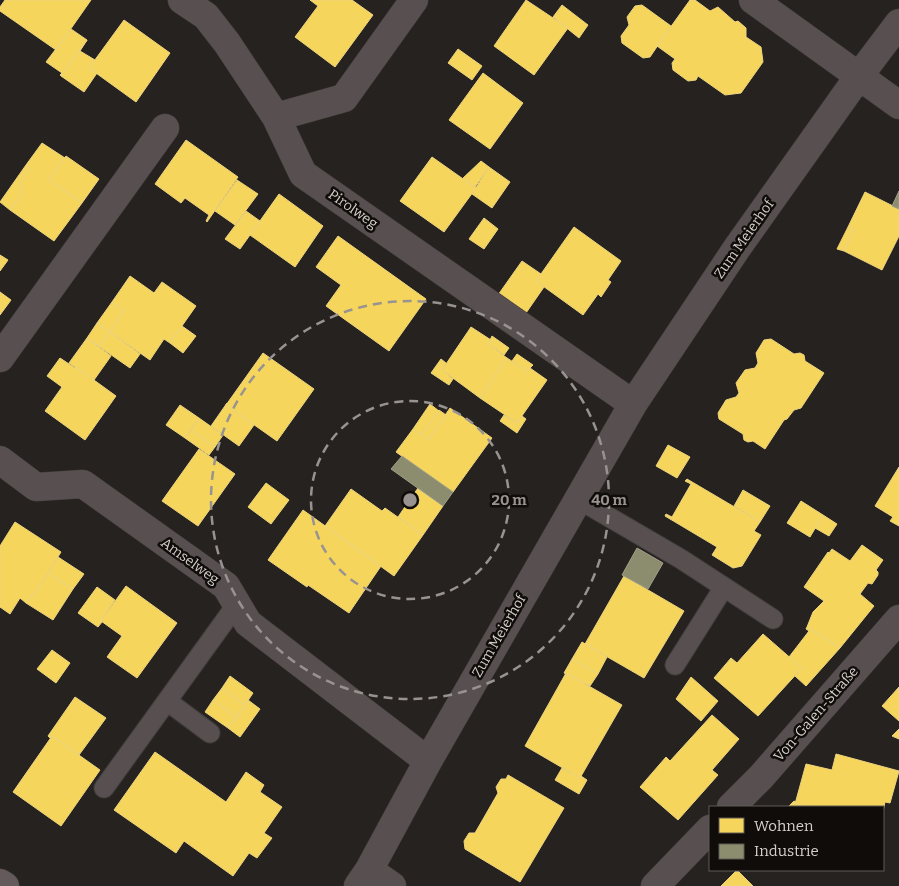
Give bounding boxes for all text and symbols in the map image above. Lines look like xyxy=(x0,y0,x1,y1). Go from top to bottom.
street label: Pirolweg xyxy=(325,186,381,232)
street label: Zum Meierhof xyxy=(711,195,778,282)
centre of rings xyxy=(401,491,419,509)
text: 20 m xyxy=(492,491,527,509)
text: 40 m xyxy=(591,491,628,509)
street label: Amselweg xyxy=(158,534,222,588)
street label: Zum Meierhof xyxy=(469,591,530,680)
street label: Von-Galen-Straße xyxy=(770,663,862,765)
legend xyxy=(709,806,884,871)
text: Wohnen xyxy=(754,817,814,835)
text: Industrie xyxy=(754,842,819,860)

